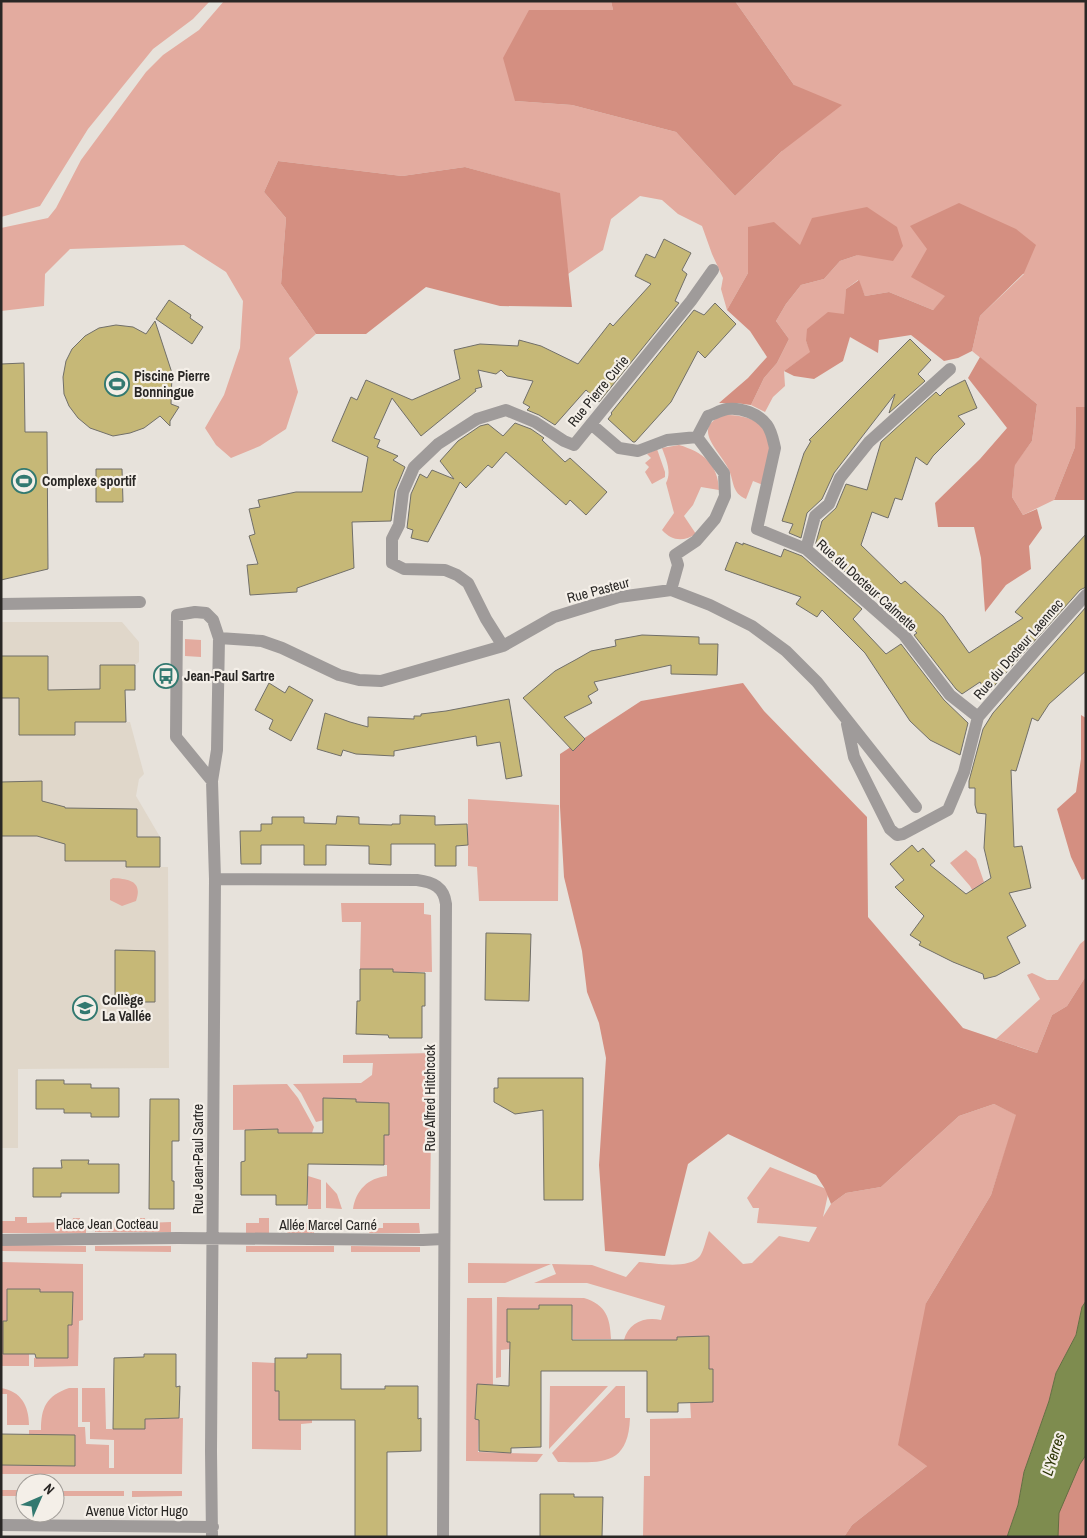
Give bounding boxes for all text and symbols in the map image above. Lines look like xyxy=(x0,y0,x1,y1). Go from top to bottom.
street label: Rue Pierre Curie xyxy=(564,352,632,430)
place label: Piscine Pierre Bonningue xyxy=(134,367,210,401)
sports icon: Piscine Pierre Bonningue xyxy=(104,371,130,397)
sports icon: Complexe sportif xyxy=(11,468,37,494)
place label: Complexe sportif xyxy=(42,472,136,490)
street label: Rue du Docteur Calmette xyxy=(813,535,921,635)
street label: Rue Pasteur xyxy=(565,573,631,607)
street label: Rue du Docteur Laennec xyxy=(969,595,1067,703)
bus stop icon: Jean-Paul Sartre xyxy=(153,663,179,689)
place label: Jean-Paul Sartre xyxy=(184,667,275,685)
place label: Collège La Vallée xyxy=(102,991,151,1025)
school or university icon: Collège La Vallée xyxy=(72,995,98,1021)
street label: Rue Alfred Hitchcock xyxy=(421,1044,439,1152)
street label: Rue Jean-Paul Sartre xyxy=(189,1104,207,1214)
street label: Place Jean Cocteau xyxy=(56,1215,158,1233)
street label: Allée Marcel Carné xyxy=(278,1216,377,1234)
water label: L'Yerres xyxy=(1037,1430,1069,1478)
north arrow xyxy=(15,1473,65,1523)
text: N xyxy=(40,1480,58,1498)
street label: Avenue Victor Hugo xyxy=(85,1502,188,1520)

